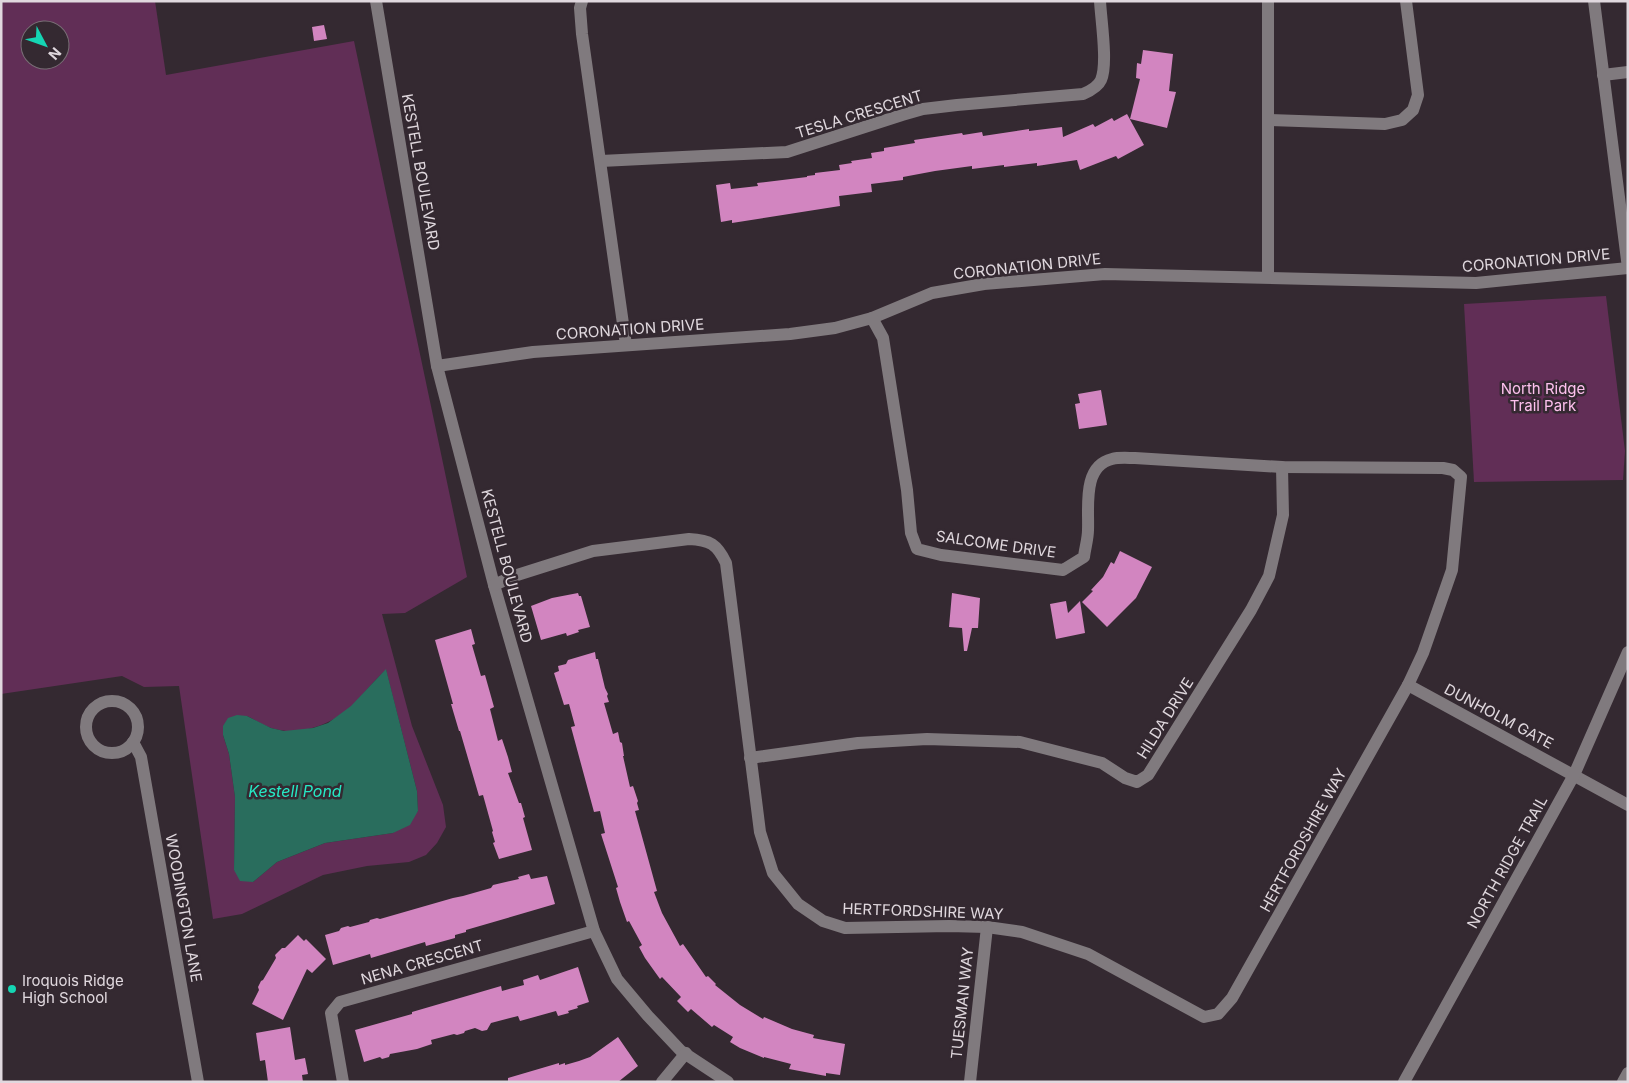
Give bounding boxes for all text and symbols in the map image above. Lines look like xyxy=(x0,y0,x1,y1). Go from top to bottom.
north arrow xyxy=(20,20,70,70)
text: N xyxy=(45,44,65,63)
street label: TESLA CRESCENT xyxy=(793,86,925,142)
street label: KESTELL BOULEVARD xyxy=(398,92,444,252)
street label: CORONATION DRIVE xyxy=(1461,244,1611,276)
street label: CORONATION DRIVE xyxy=(952,249,1102,283)
street label: CORONATION DRIVE xyxy=(555,314,705,344)
park label: North Ridge Trail Park xyxy=(1501,379,1585,415)
street label: KESTELL BOULEVARD xyxy=(477,487,537,645)
street label: SALCOME DRIVE xyxy=(935,526,1057,562)
street label: HILDA DRIVE xyxy=(1132,674,1198,762)
street label: DUNHOLM GATE xyxy=(1441,679,1557,753)
street label: HERTFORDSHIRE WAY xyxy=(1256,765,1350,915)
water label: Kestell Pond xyxy=(248,781,342,801)
street label: NORTH RIDGE TRAIL xyxy=(1463,792,1551,932)
street label: WOODINGTON LANE xyxy=(162,832,206,984)
street label: HERTFORDSHIRE WAY xyxy=(842,899,1004,923)
street label: NENA CRESCENT xyxy=(359,935,485,989)
street label: TUESMAN WAY xyxy=(947,946,977,1060)
place label: Iroquois Ridge High School xyxy=(22,971,124,1007)
marker: Iroquois Ridge High School xyxy=(6,983,18,995)

